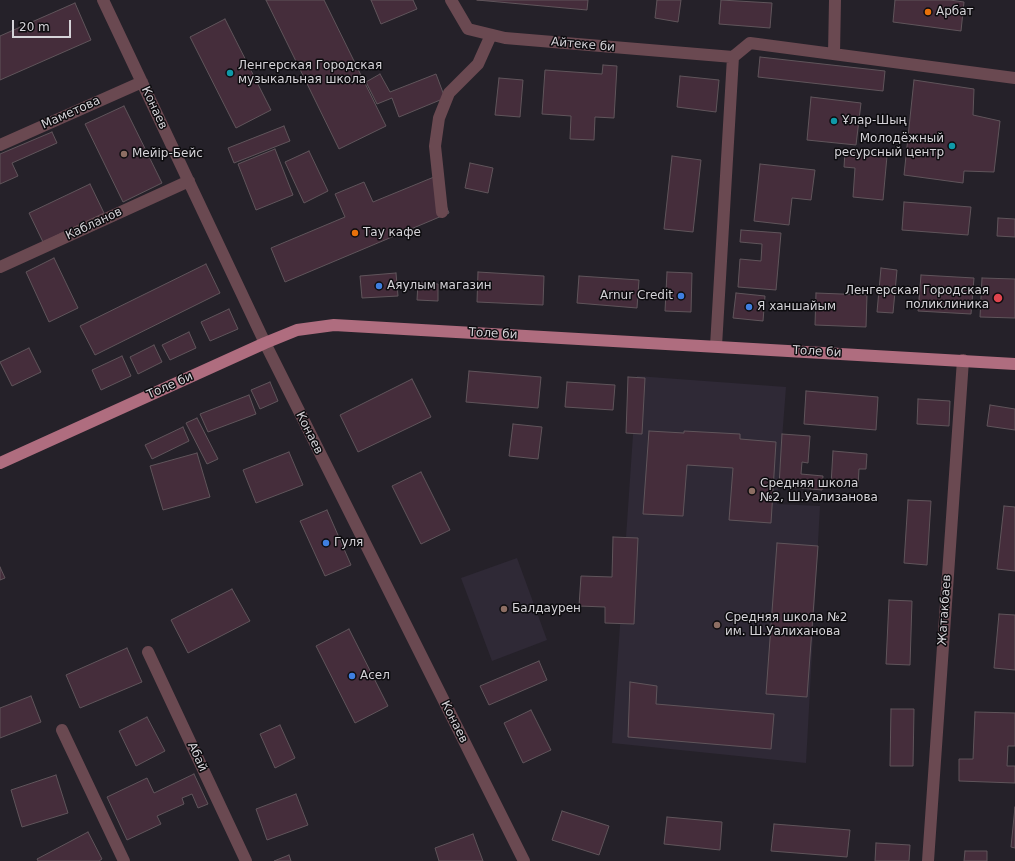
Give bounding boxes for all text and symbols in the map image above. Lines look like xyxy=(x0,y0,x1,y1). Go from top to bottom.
place label: Арбат xyxy=(936,5,974,19)
marker: Арбат xyxy=(923,7,933,17)
scale bar xyxy=(14,12,73,38)
text: 20 m xyxy=(19,20,50,34)
street label: Айтеке би xyxy=(550,35,616,55)
place label: Ленгерская Городская музыкальная школа xyxy=(238,59,382,87)
marker: Ленгерская Городская музыкальная школа xyxy=(225,68,235,78)
street label: Конаев xyxy=(138,84,170,132)
street label: Маметова xyxy=(39,94,103,132)
place label: Ұлар-Шың xyxy=(842,114,907,128)
marker: Ұлар-Шың xyxy=(829,116,839,126)
place label: Молодёжный ресурсный центр xyxy=(834,132,944,160)
marker: Молодёжный ресурсный центр xyxy=(947,141,957,151)
place label: Мейір-Бейс xyxy=(132,147,203,161)
marker: Мейір-Бейс xyxy=(119,149,129,159)
street label: Кабланов xyxy=(64,205,124,243)
place label: Тау кафе xyxy=(363,226,421,240)
marker: Тау кафе xyxy=(350,228,360,238)
place label: Аяулым магазин xyxy=(387,279,492,293)
marker: Аяулым магазин xyxy=(374,281,384,291)
place label: Ленгерская Городская поликлиника xyxy=(845,284,989,312)
place label: Arnur Credit xyxy=(600,289,673,303)
marker: Arnur Credit xyxy=(676,291,686,301)
marker: Ленгерская Городская поликлиника xyxy=(992,292,1004,304)
place label: Я ханшайым xyxy=(757,300,836,314)
marker: Я ханшайым xyxy=(744,302,754,312)
street label: Толе би xyxy=(468,326,518,342)
street label: Толе би xyxy=(792,344,842,360)
street label: Толе би xyxy=(145,370,195,402)
street label: Конаев xyxy=(292,409,326,457)
place label: Средняя школа №2, Ш.Уализанова xyxy=(760,477,878,505)
marker: Средняя школа №2, Ш.Уализанова xyxy=(747,486,757,496)
place label: Гуля xyxy=(334,536,363,550)
marker: Гуля xyxy=(321,538,331,548)
street label: Жатакбаев xyxy=(935,574,955,646)
place label: Балдаурен xyxy=(512,602,581,616)
marker: Балдаурен xyxy=(499,604,509,614)
place label: Средняя школа №2 им. Ш.Уалиханова xyxy=(725,611,847,639)
marker: Средняя школа №2 им. Ш.Уалиханова xyxy=(712,620,722,630)
place label: Асел xyxy=(360,669,390,683)
marker: Асел xyxy=(347,671,357,681)
street label: Конаев xyxy=(437,698,471,746)
street label: Абай xyxy=(184,740,210,774)

